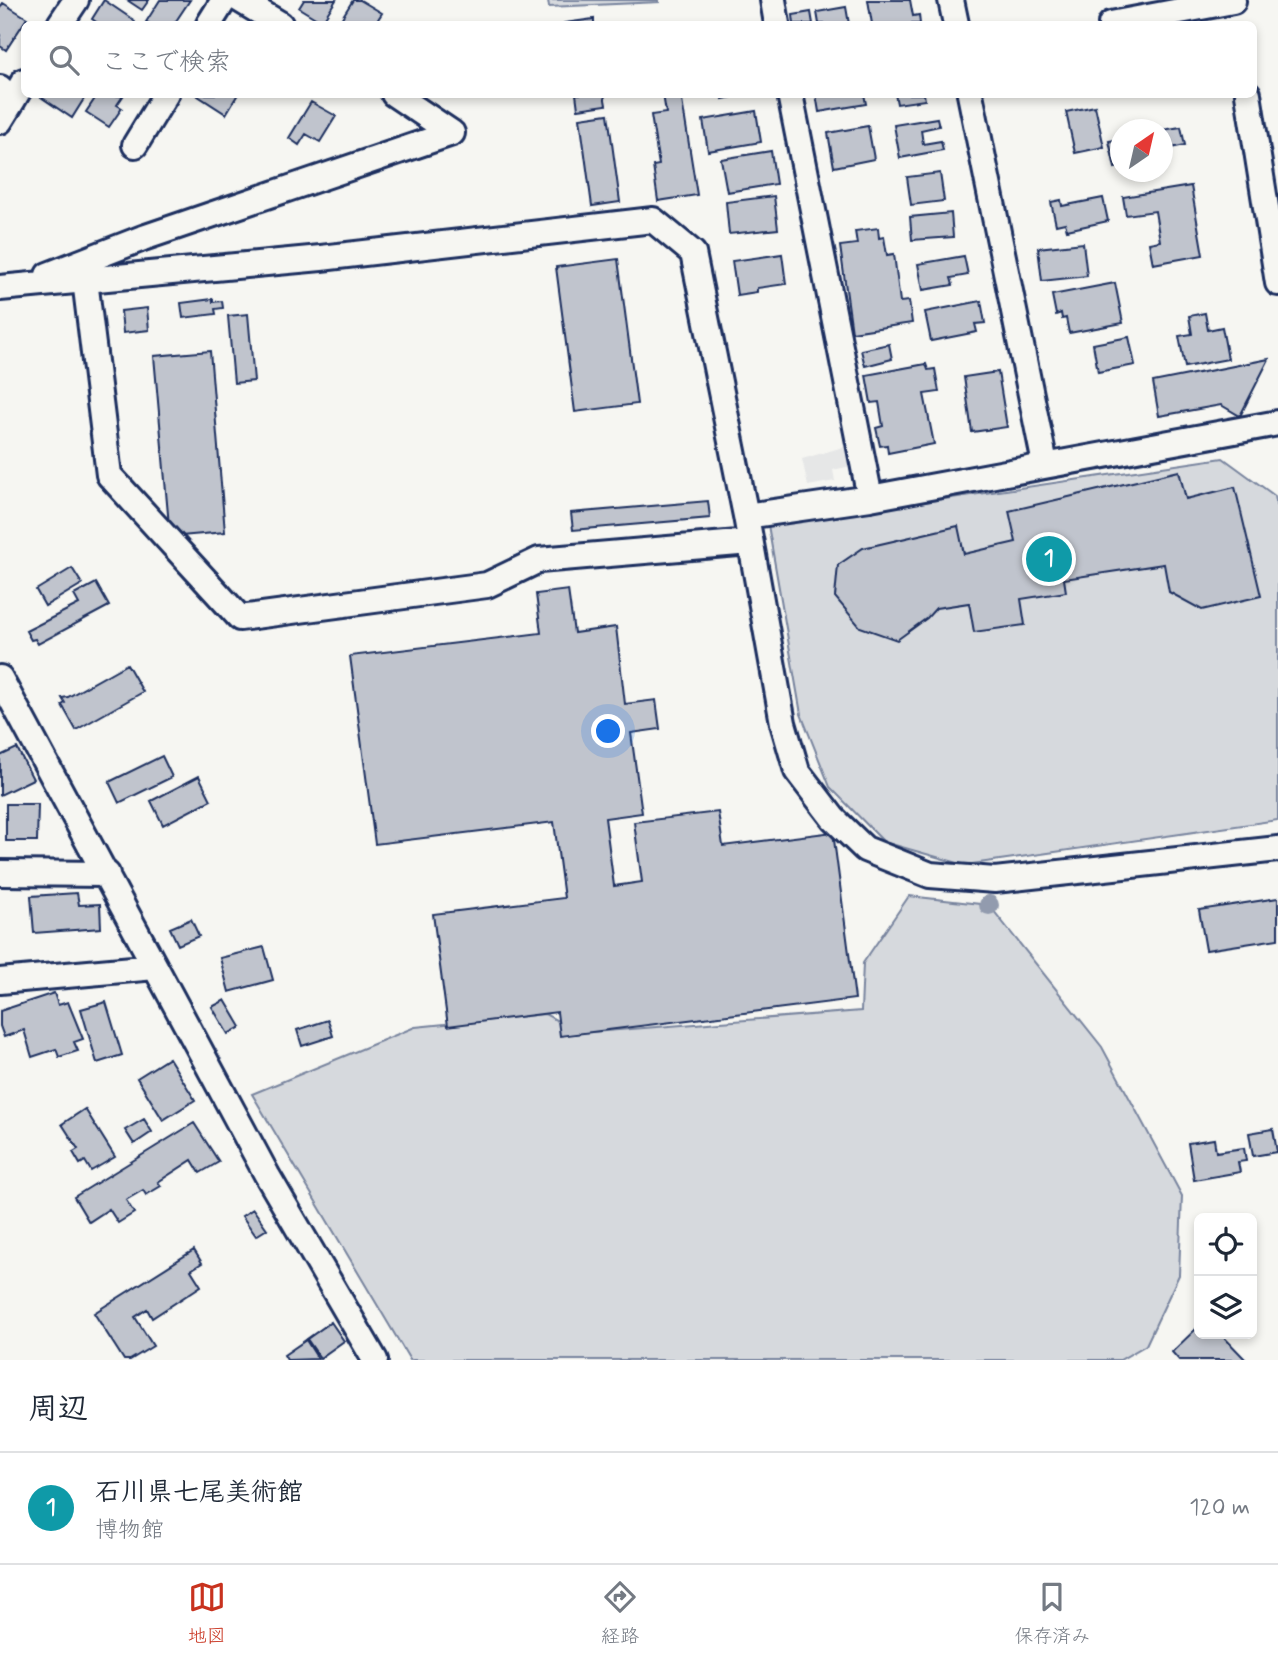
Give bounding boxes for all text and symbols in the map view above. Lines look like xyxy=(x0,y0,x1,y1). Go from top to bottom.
search box xyxy=(21,21,1257,98)
icon: search xyxy=(45,41,83,79)
text: ここで検索 xyxy=(101,46,231,80)
north arrow xyxy=(1110,119,1173,182)
pin: 1 xyxy=(1026,533,1072,585)
your location xyxy=(591,714,625,748)
map controls xyxy=(1194,1213,1257,1339)
button: locate xyxy=(1194,1213,1257,1276)
button: layers xyxy=(1194,1276,1257,1339)
text: 周辺 xyxy=(28,1390,88,1429)
text: 石川県七尾美術館 xyxy=(95,1476,303,1510)
text: 1 xyxy=(46,1493,56,1523)
text: 120 m xyxy=(1189,1493,1250,1523)
text: 博物館 xyxy=(95,1516,164,1546)
tab: 地図 xyxy=(188,1578,226,1649)
tab: 経路 xyxy=(601,1578,639,1649)
tab: 保存済み xyxy=(1014,1578,1090,1649)

